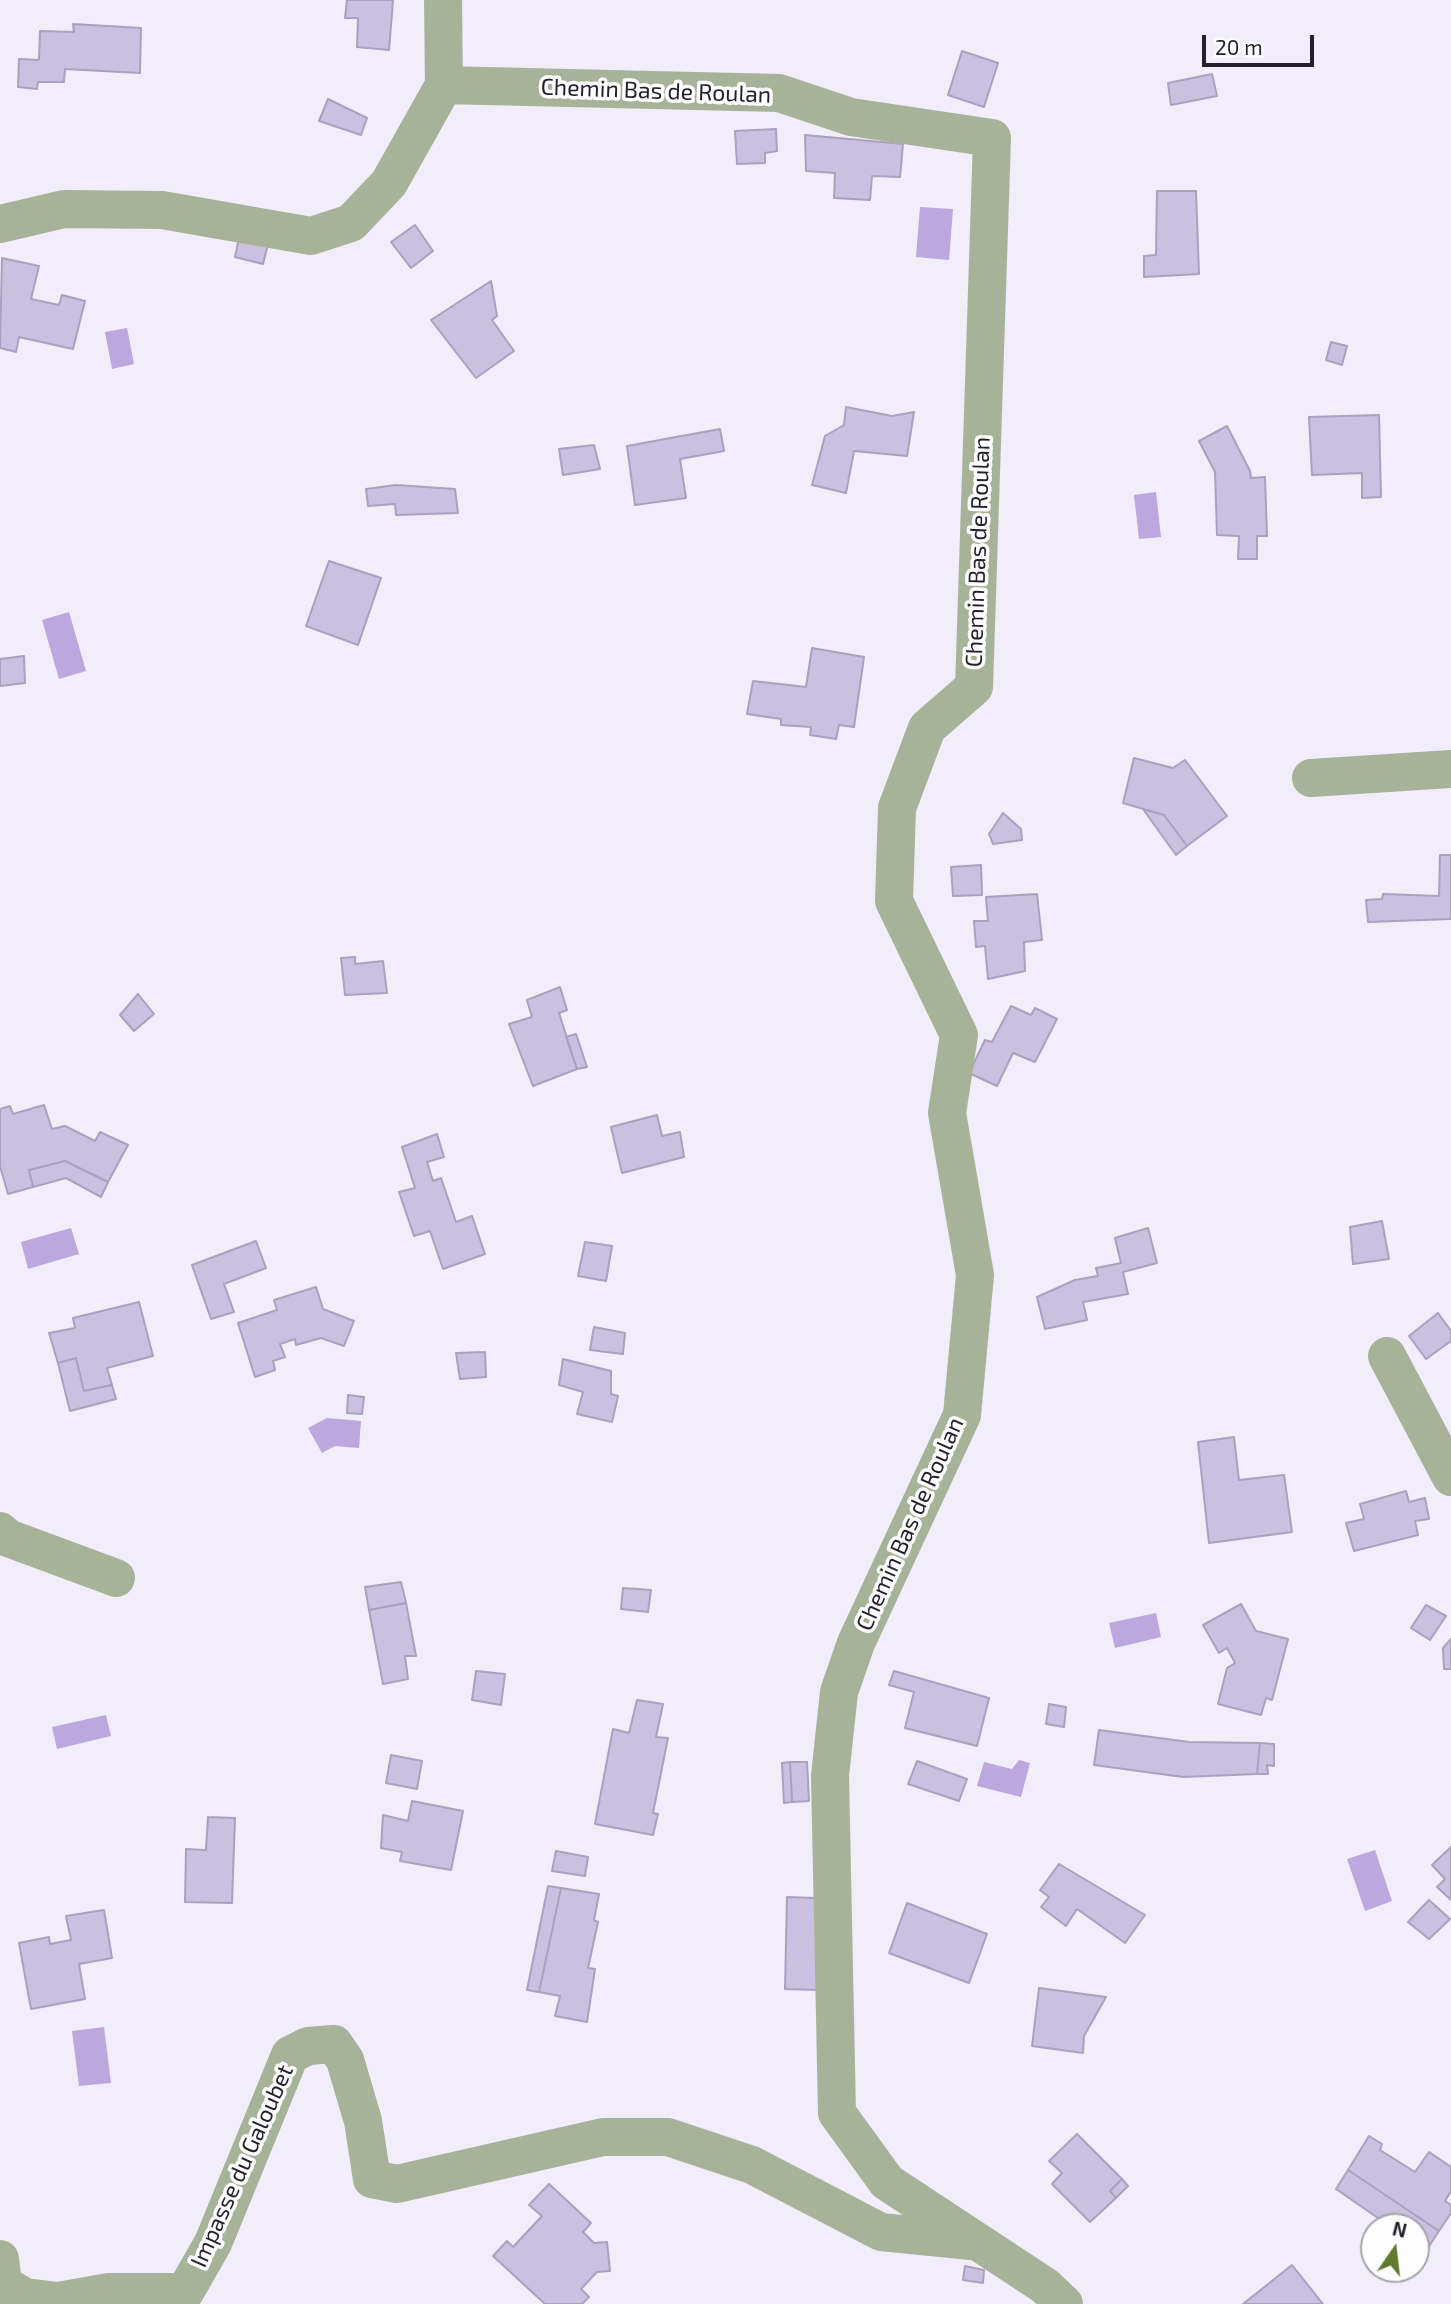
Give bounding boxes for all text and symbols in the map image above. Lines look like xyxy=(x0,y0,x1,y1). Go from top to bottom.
scale bar xyxy=(1206,21,1318,65)
text: 20 m xyxy=(1215,34,1263,59)
street label: Chemin Bas de Roulan xyxy=(540,73,772,109)
street label: Chemin Bas de Roulan xyxy=(960,436,996,668)
street label: Chemin Bas de Roulan xyxy=(850,1413,970,1635)
street label: Impasse du Galoubet xyxy=(185,2060,299,2272)
north arrow xyxy=(1360,2213,1430,2283)
text: N xyxy=(1390,2216,1409,2242)

